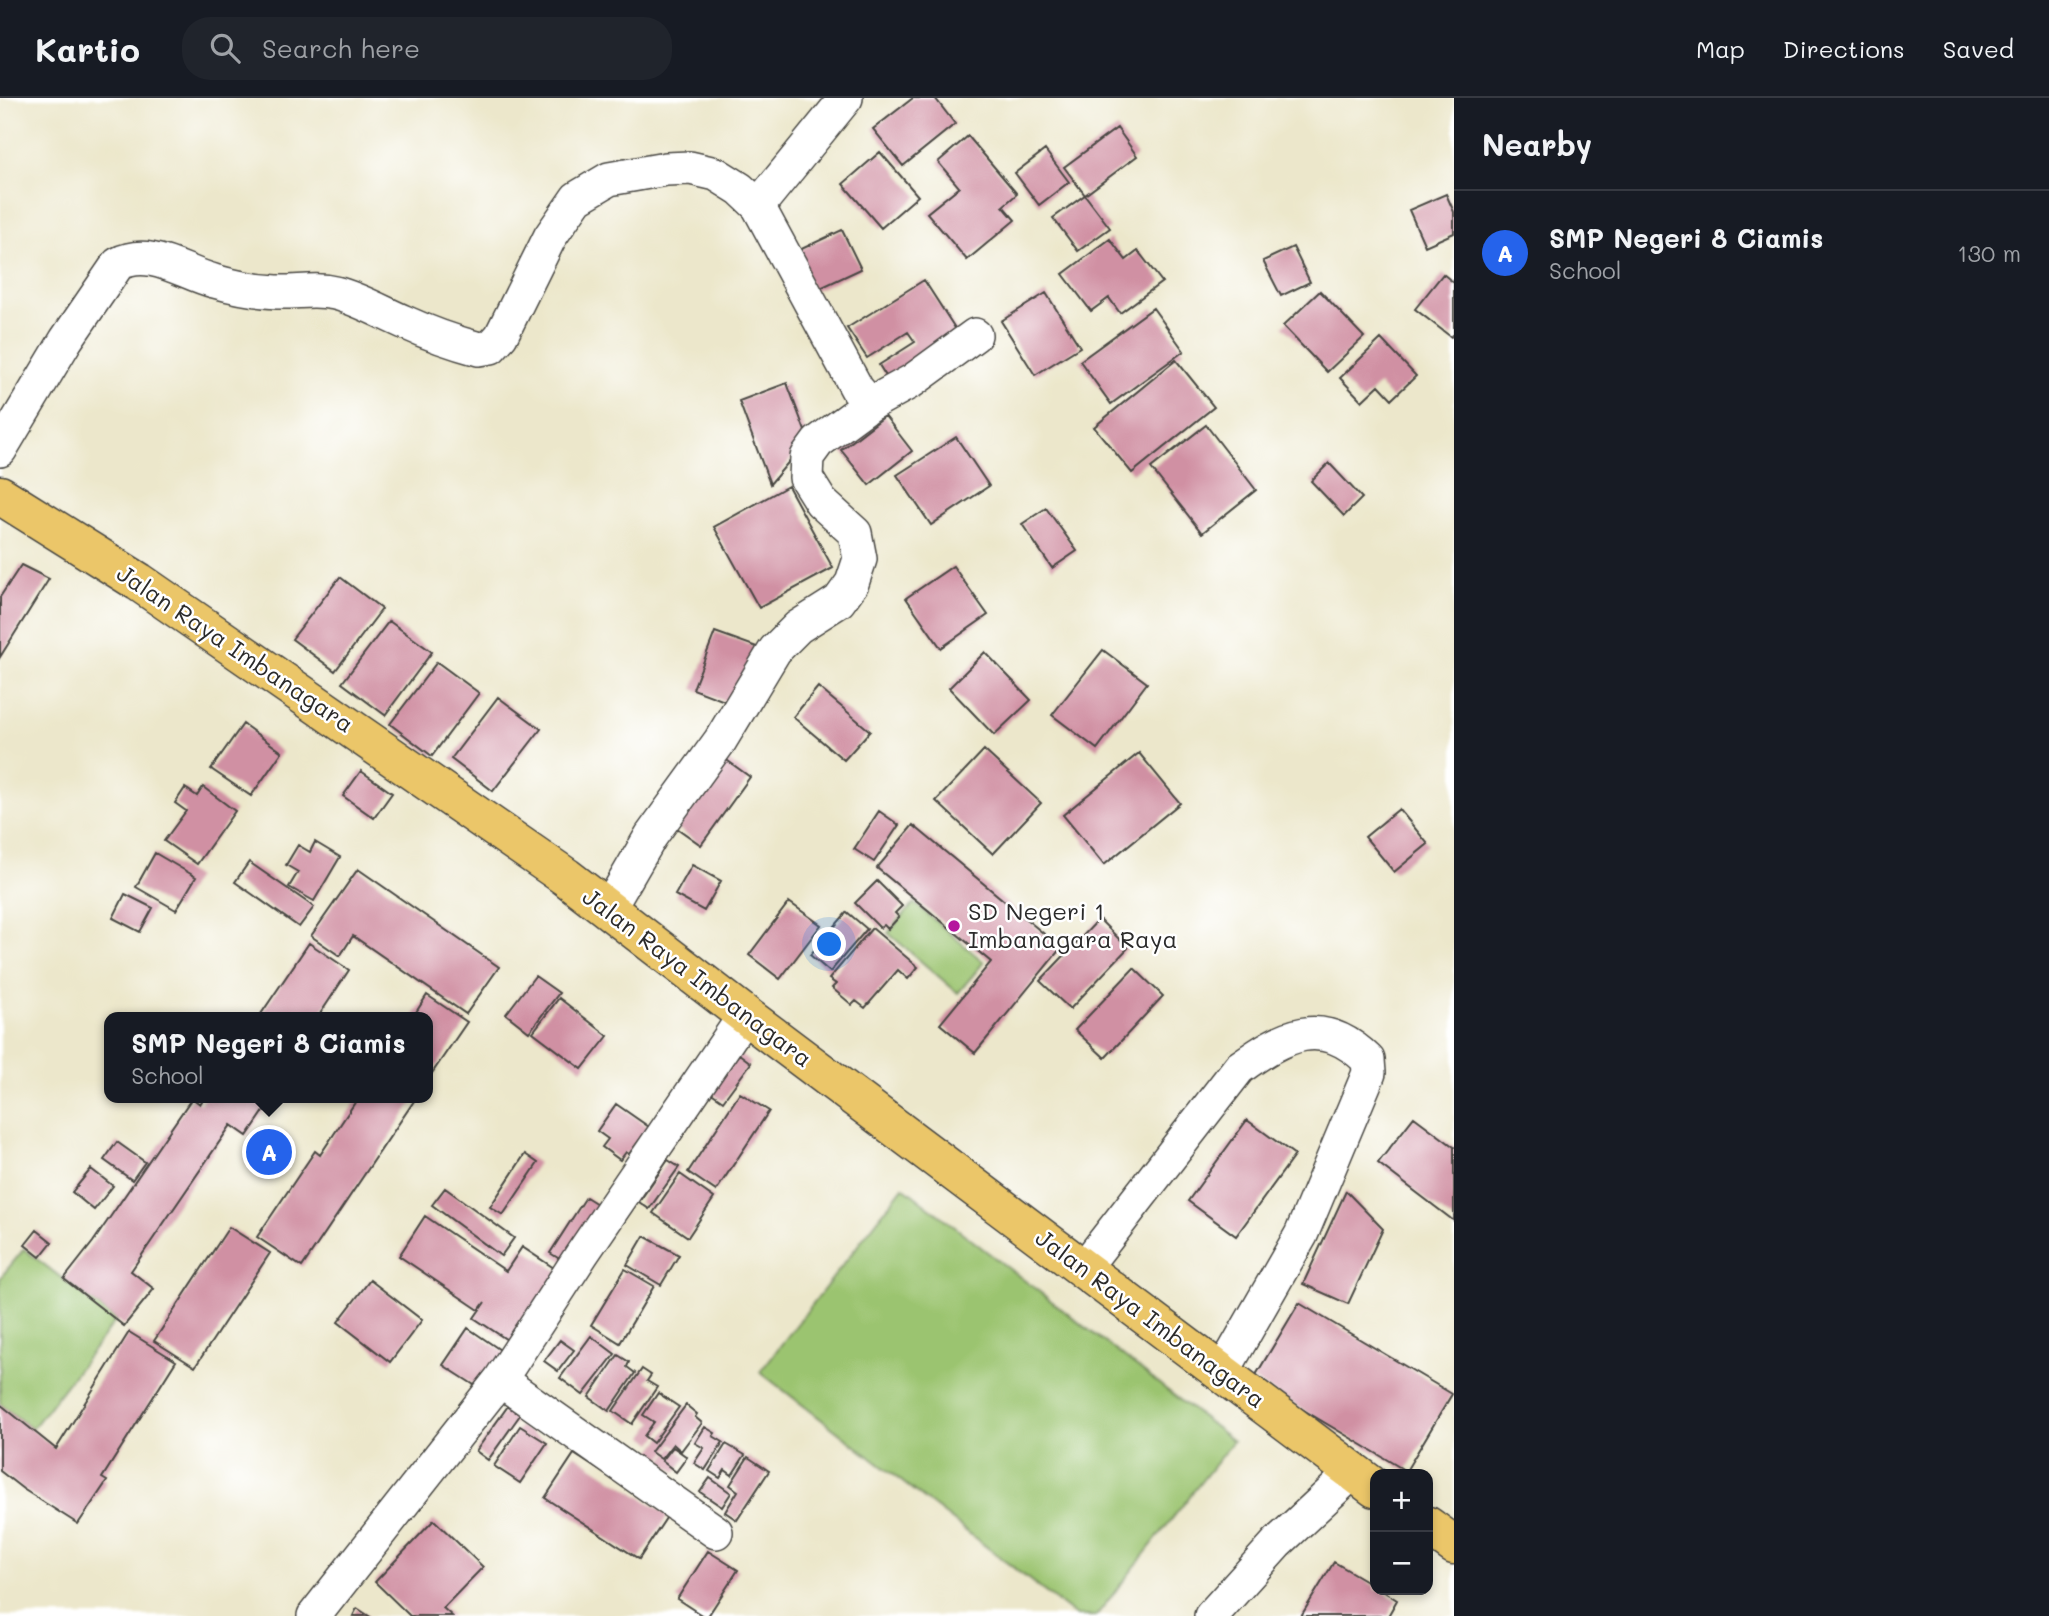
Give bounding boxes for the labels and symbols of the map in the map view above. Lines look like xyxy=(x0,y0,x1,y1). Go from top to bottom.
street label: Jalan Raya Imbanagara xyxy=(111,557,360,739)
street label: Jalan Raya Imbanagara xyxy=(577,880,819,1073)
place label: SD Negeri 1 Imbanagara Raya xyxy=(968,895,1178,954)
marker: SD Negeri 1 Imbanagara Raya xyxy=(946,918,962,934)
your location xyxy=(812,927,846,961)
pin: A xyxy=(246,1126,292,1178)
street label: Jalan Raya Imbanagara xyxy=(1030,1221,1272,1414)

